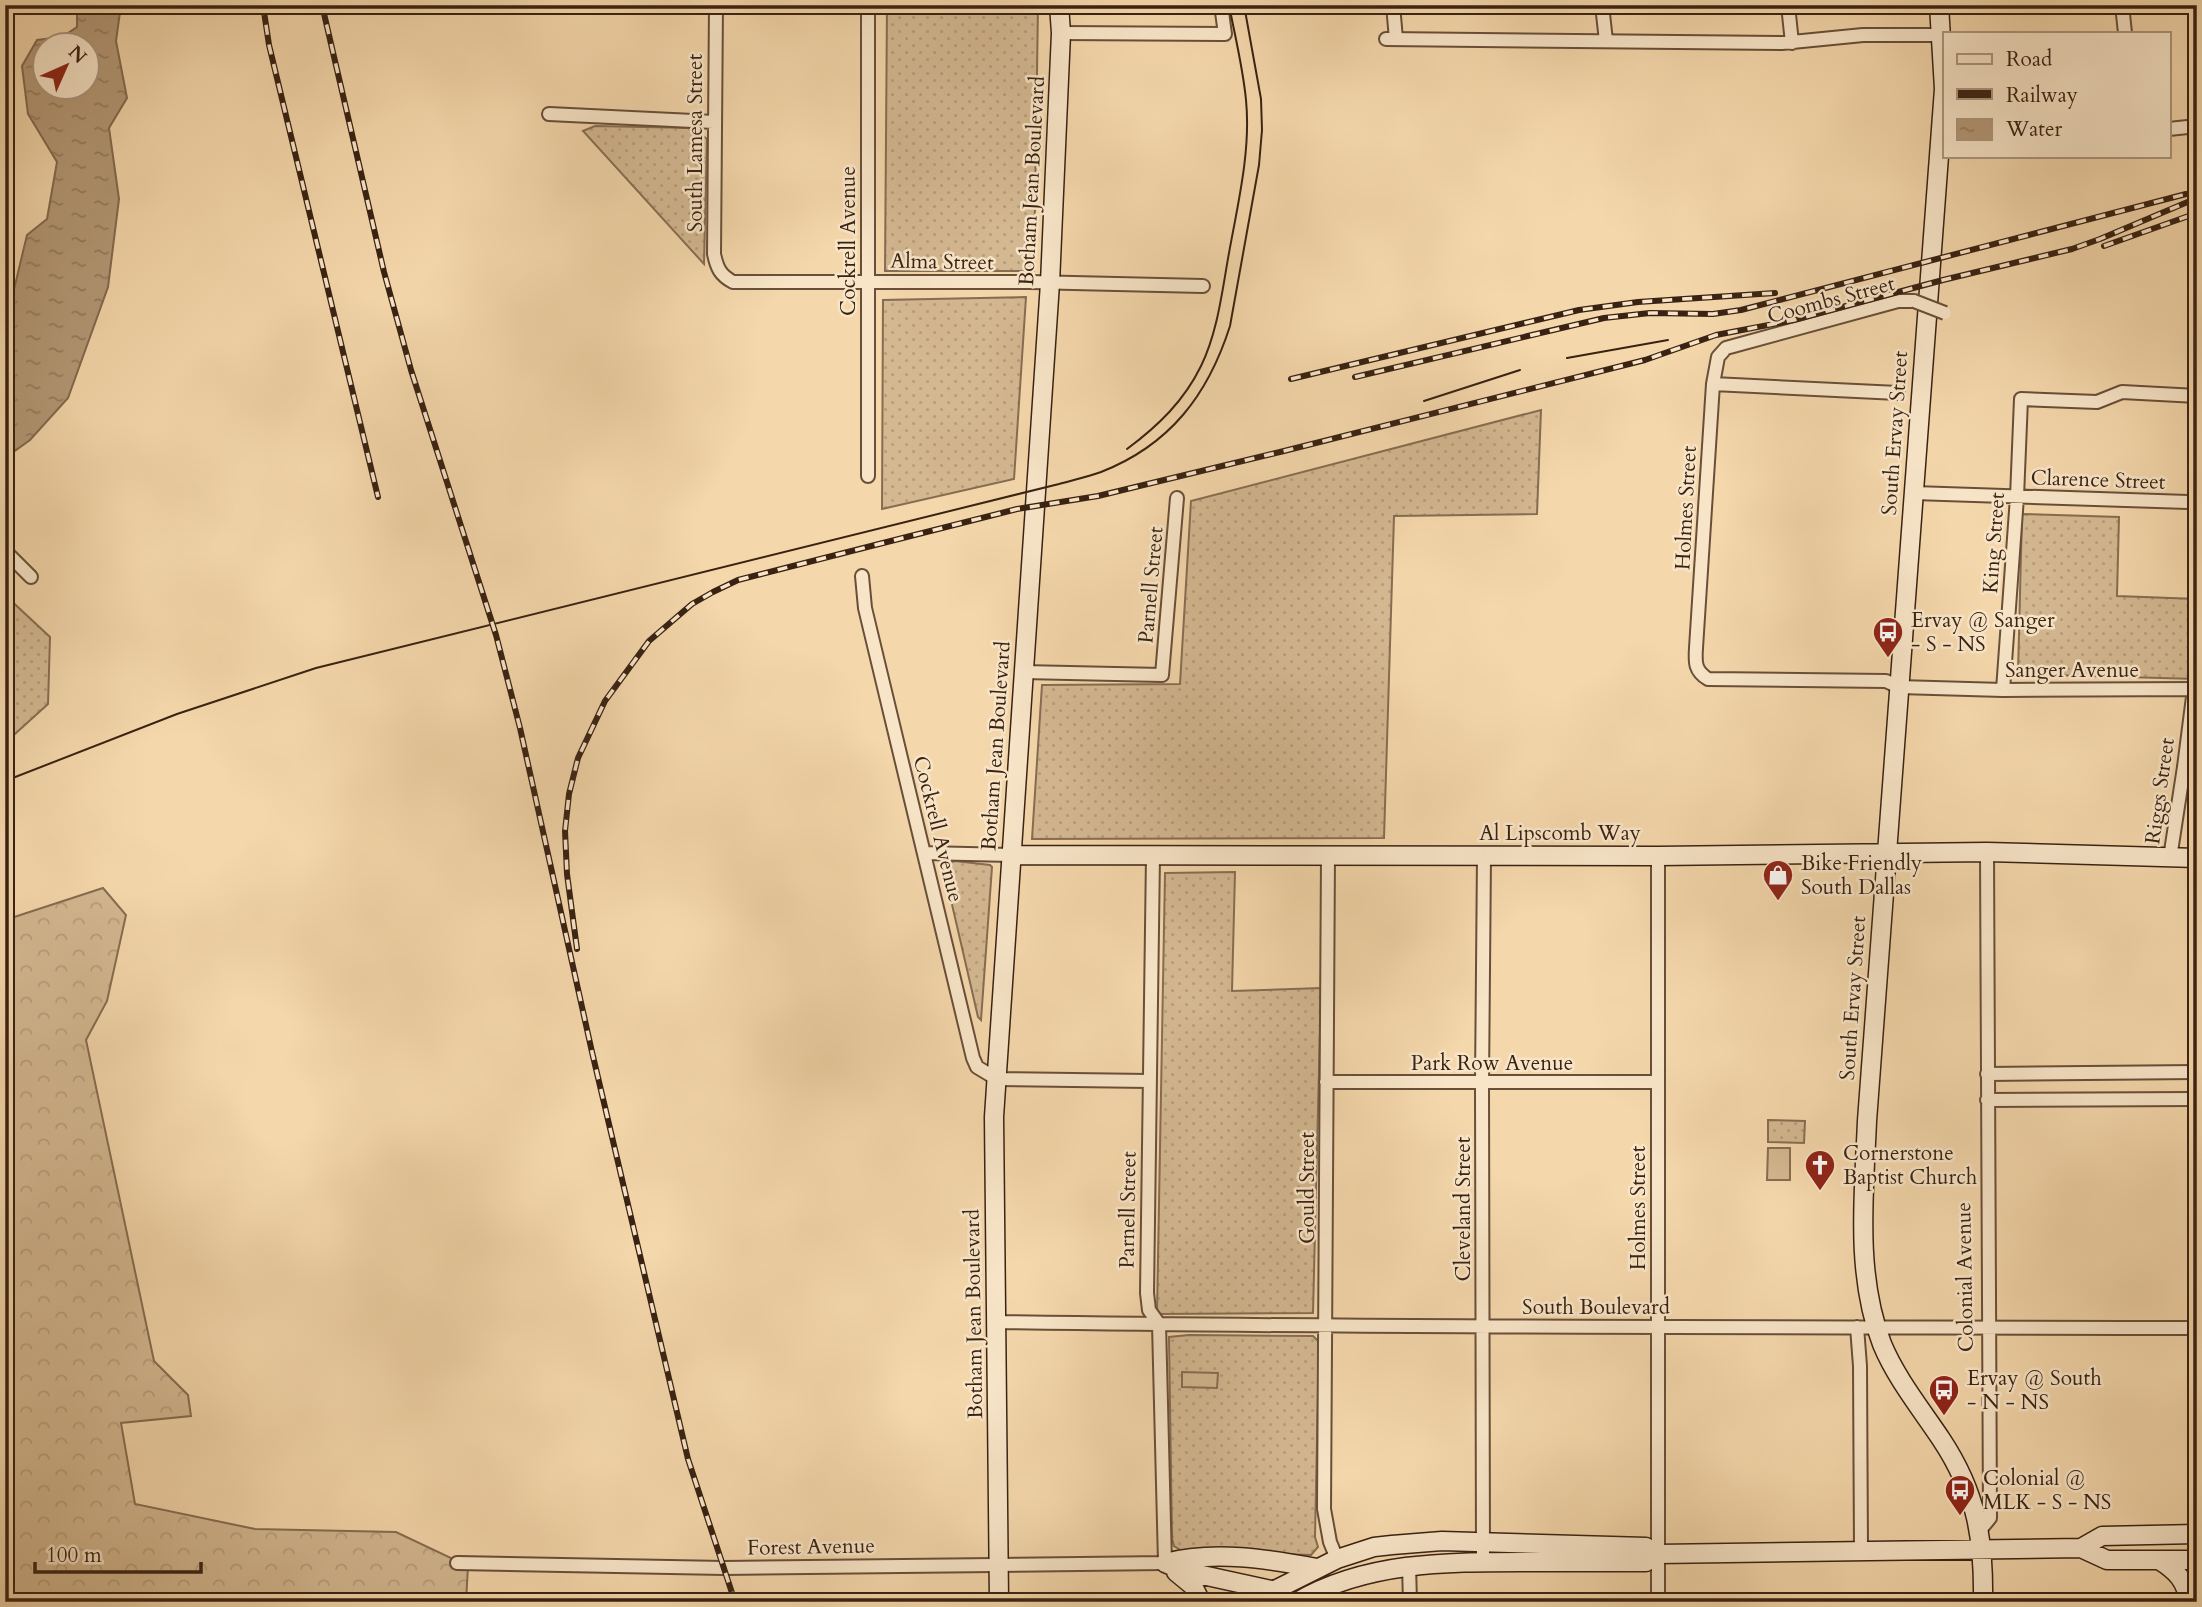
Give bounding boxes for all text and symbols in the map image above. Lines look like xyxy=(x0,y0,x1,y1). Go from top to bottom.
north arrow xyxy=(32,32,102,102)
legend xyxy=(1943,32,2170,158)
text: N xyxy=(62,40,93,70)
text: Road xyxy=(2006,45,2052,74)
street label: South Lamesa Street xyxy=(681,53,710,232)
street label: Botham Jean Boulevard xyxy=(1012,75,1052,287)
text: Railway xyxy=(2006,81,2078,110)
text: Water xyxy=(2005,115,2062,144)
street label: Cockrell Avenue xyxy=(834,166,863,316)
street label: Alma Street xyxy=(890,247,994,277)
street label: Coombs Street xyxy=(1764,269,1898,331)
street label: South Ervay Street xyxy=(1875,349,1915,516)
street label: Holmes Street xyxy=(1668,445,1704,571)
street label: Clarence Street xyxy=(2030,463,2166,497)
street label: King Street xyxy=(1976,491,2012,595)
street label: Parnell Street xyxy=(1131,525,1171,645)
place label: Ervay @ Sanger - S - NS xyxy=(1911,606,2055,659)
bus stop icon: Ervay @ Sanger - S - NS xyxy=(1871,615,1905,659)
street label: Botham Jean Boulevard xyxy=(974,640,1018,852)
street label: Sanger Avenue xyxy=(2005,656,2139,685)
street label: Riggs Street xyxy=(2138,736,2182,846)
street label: Cockrell Avenue xyxy=(906,753,970,905)
street label: Al Lipscomb Way xyxy=(1479,819,1641,848)
place label: Bike Friendly South Dallas xyxy=(1801,849,1922,902)
shop icon: Bike Friendly South Dallas xyxy=(1761,858,1795,902)
street label: South Ervay Street xyxy=(1833,914,1873,1081)
street label: Park Row Avenue xyxy=(1411,1049,1573,1078)
street label: Gould Street xyxy=(1293,1132,1322,1244)
street label: Cleveland Street xyxy=(1449,1136,1478,1281)
place label: Cornerstone Baptist Church xyxy=(1843,1139,1978,1192)
street label: Holmes Street xyxy=(1624,1145,1653,1270)
church icon: Cornerstone Baptist Church xyxy=(1803,1148,1837,1192)
street label: Parnell Street xyxy=(1112,1151,1144,1269)
street label: Colonial Avenue xyxy=(1949,1202,1981,1352)
street label: Botham Jean Boulevard xyxy=(958,1209,990,1419)
street label: South Boulevard xyxy=(1522,1293,1670,1322)
place label: Ervay @ South - N - NS xyxy=(1967,1364,2102,1417)
bus stop icon: Ervay @ South - N - NS xyxy=(1927,1373,1961,1417)
place label: Colonial @ MLK - S - NS xyxy=(1983,1464,2111,1517)
bus stop icon: Colonial @ MLK - S - NS xyxy=(1943,1473,1977,1517)
scale bar xyxy=(35,1530,201,1574)
street label: Forest Avenue xyxy=(747,1531,875,1563)
text: 100 m xyxy=(46,1541,102,1570)

